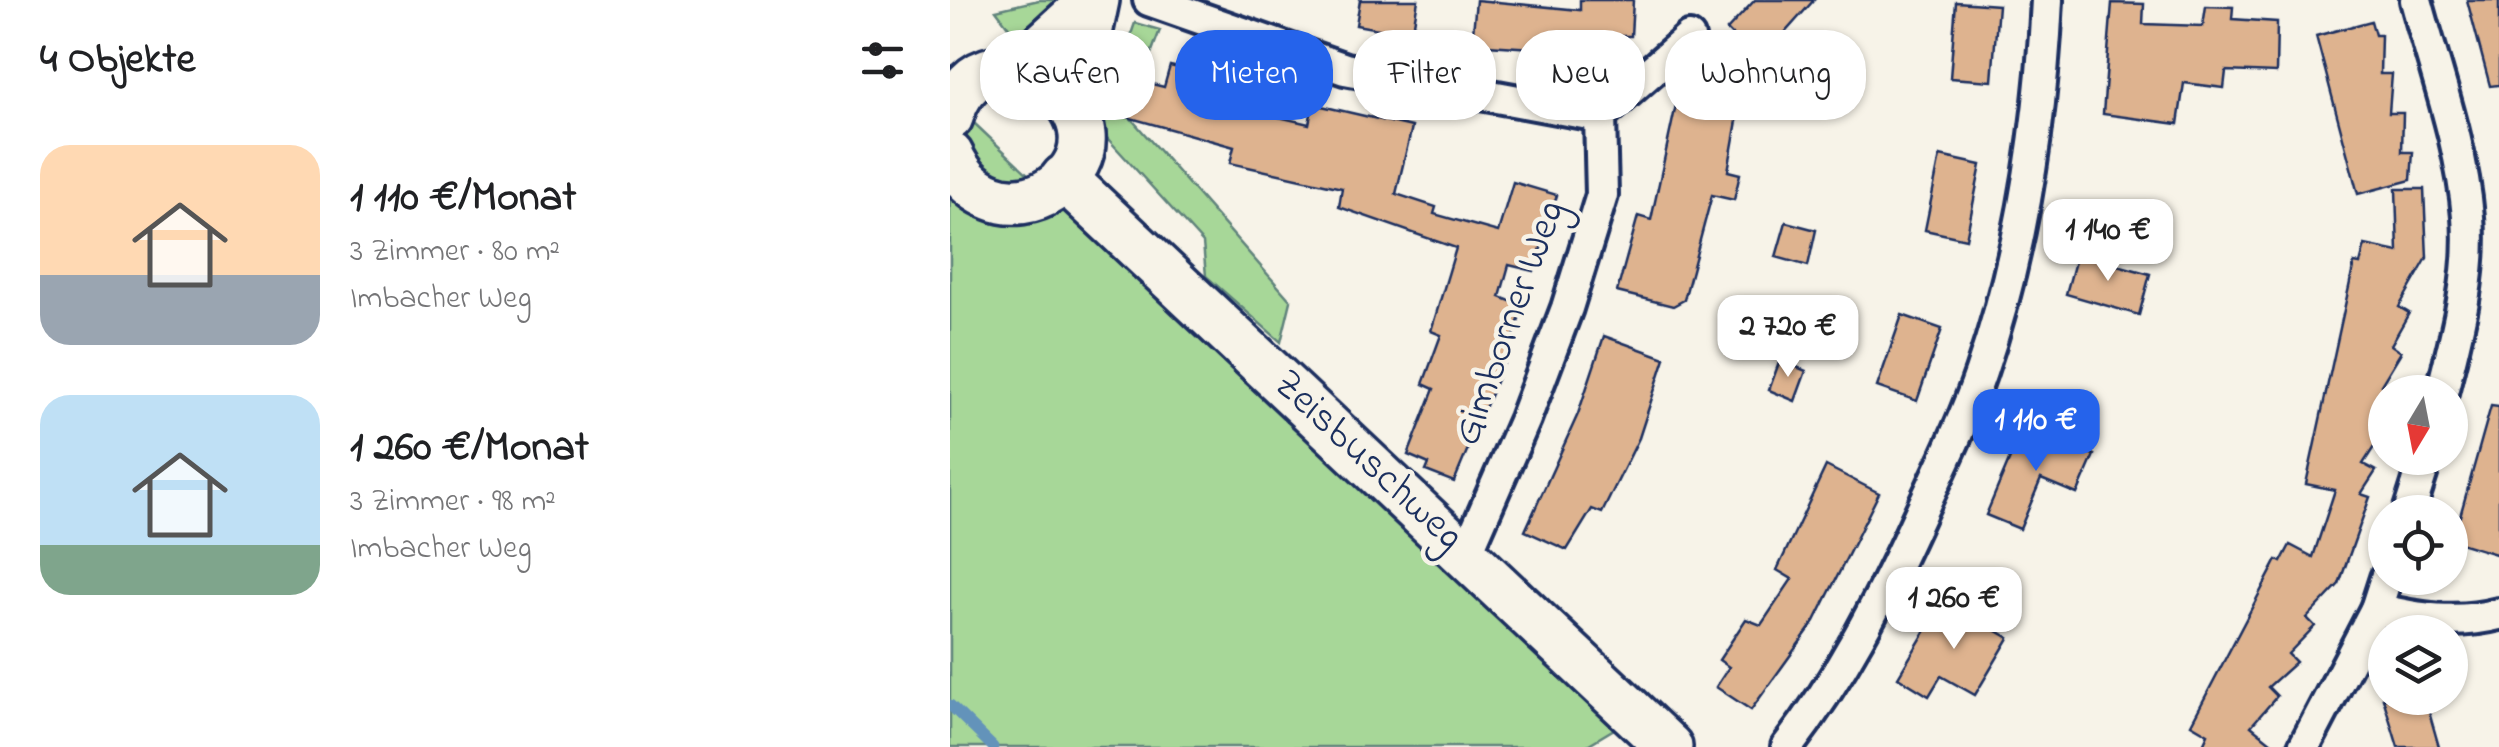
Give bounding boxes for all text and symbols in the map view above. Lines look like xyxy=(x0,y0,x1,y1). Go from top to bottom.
text: 4 Objekte xyxy=(40,30,195,91)
chip: Kaufen xyxy=(980,30,1155,120)
chip: Mieten xyxy=(1175,30,1333,120)
chip: Filter xyxy=(1353,30,1496,120)
chip: Neu xyxy=(1516,30,1645,120)
chip: Wohnung xyxy=(1665,30,1866,120)
icon: filters xyxy=(855,33,910,88)
text: 1 110 €/Monat xyxy=(350,168,576,229)
icon: home xyxy=(120,185,240,305)
street label: Gimborner Weg xyxy=(1437,192,1583,454)
pin: 1 140 € xyxy=(2016,199,2200,284)
text: 1 140 € xyxy=(2065,208,2151,255)
text: 3 Zimmer · 80 m² xyxy=(350,229,560,276)
text: Imbacher Weg xyxy=(350,276,532,323)
pin: 2 720 € xyxy=(1696,295,1880,380)
text: 2 720 € xyxy=(1739,304,1837,351)
street label: Zeisbuschweg xyxy=(1258,356,1478,566)
north arrow xyxy=(2368,375,2468,475)
map controls xyxy=(2368,375,2468,715)
pin: 1 110 € xyxy=(1944,389,2128,474)
text: 1 110 € xyxy=(1995,398,2077,445)
text: 1 260 €/Monat xyxy=(350,418,589,479)
icon: home xyxy=(120,435,240,555)
text: 3 Zimmer · 98 m² xyxy=(350,479,556,526)
button: locate xyxy=(2368,495,2468,595)
text: Imbacher Weg xyxy=(350,526,532,573)
pin: 1 260 € xyxy=(1862,567,2046,652)
text: 1 260 € xyxy=(1908,576,2000,623)
button: layers xyxy=(2368,615,2468,715)

